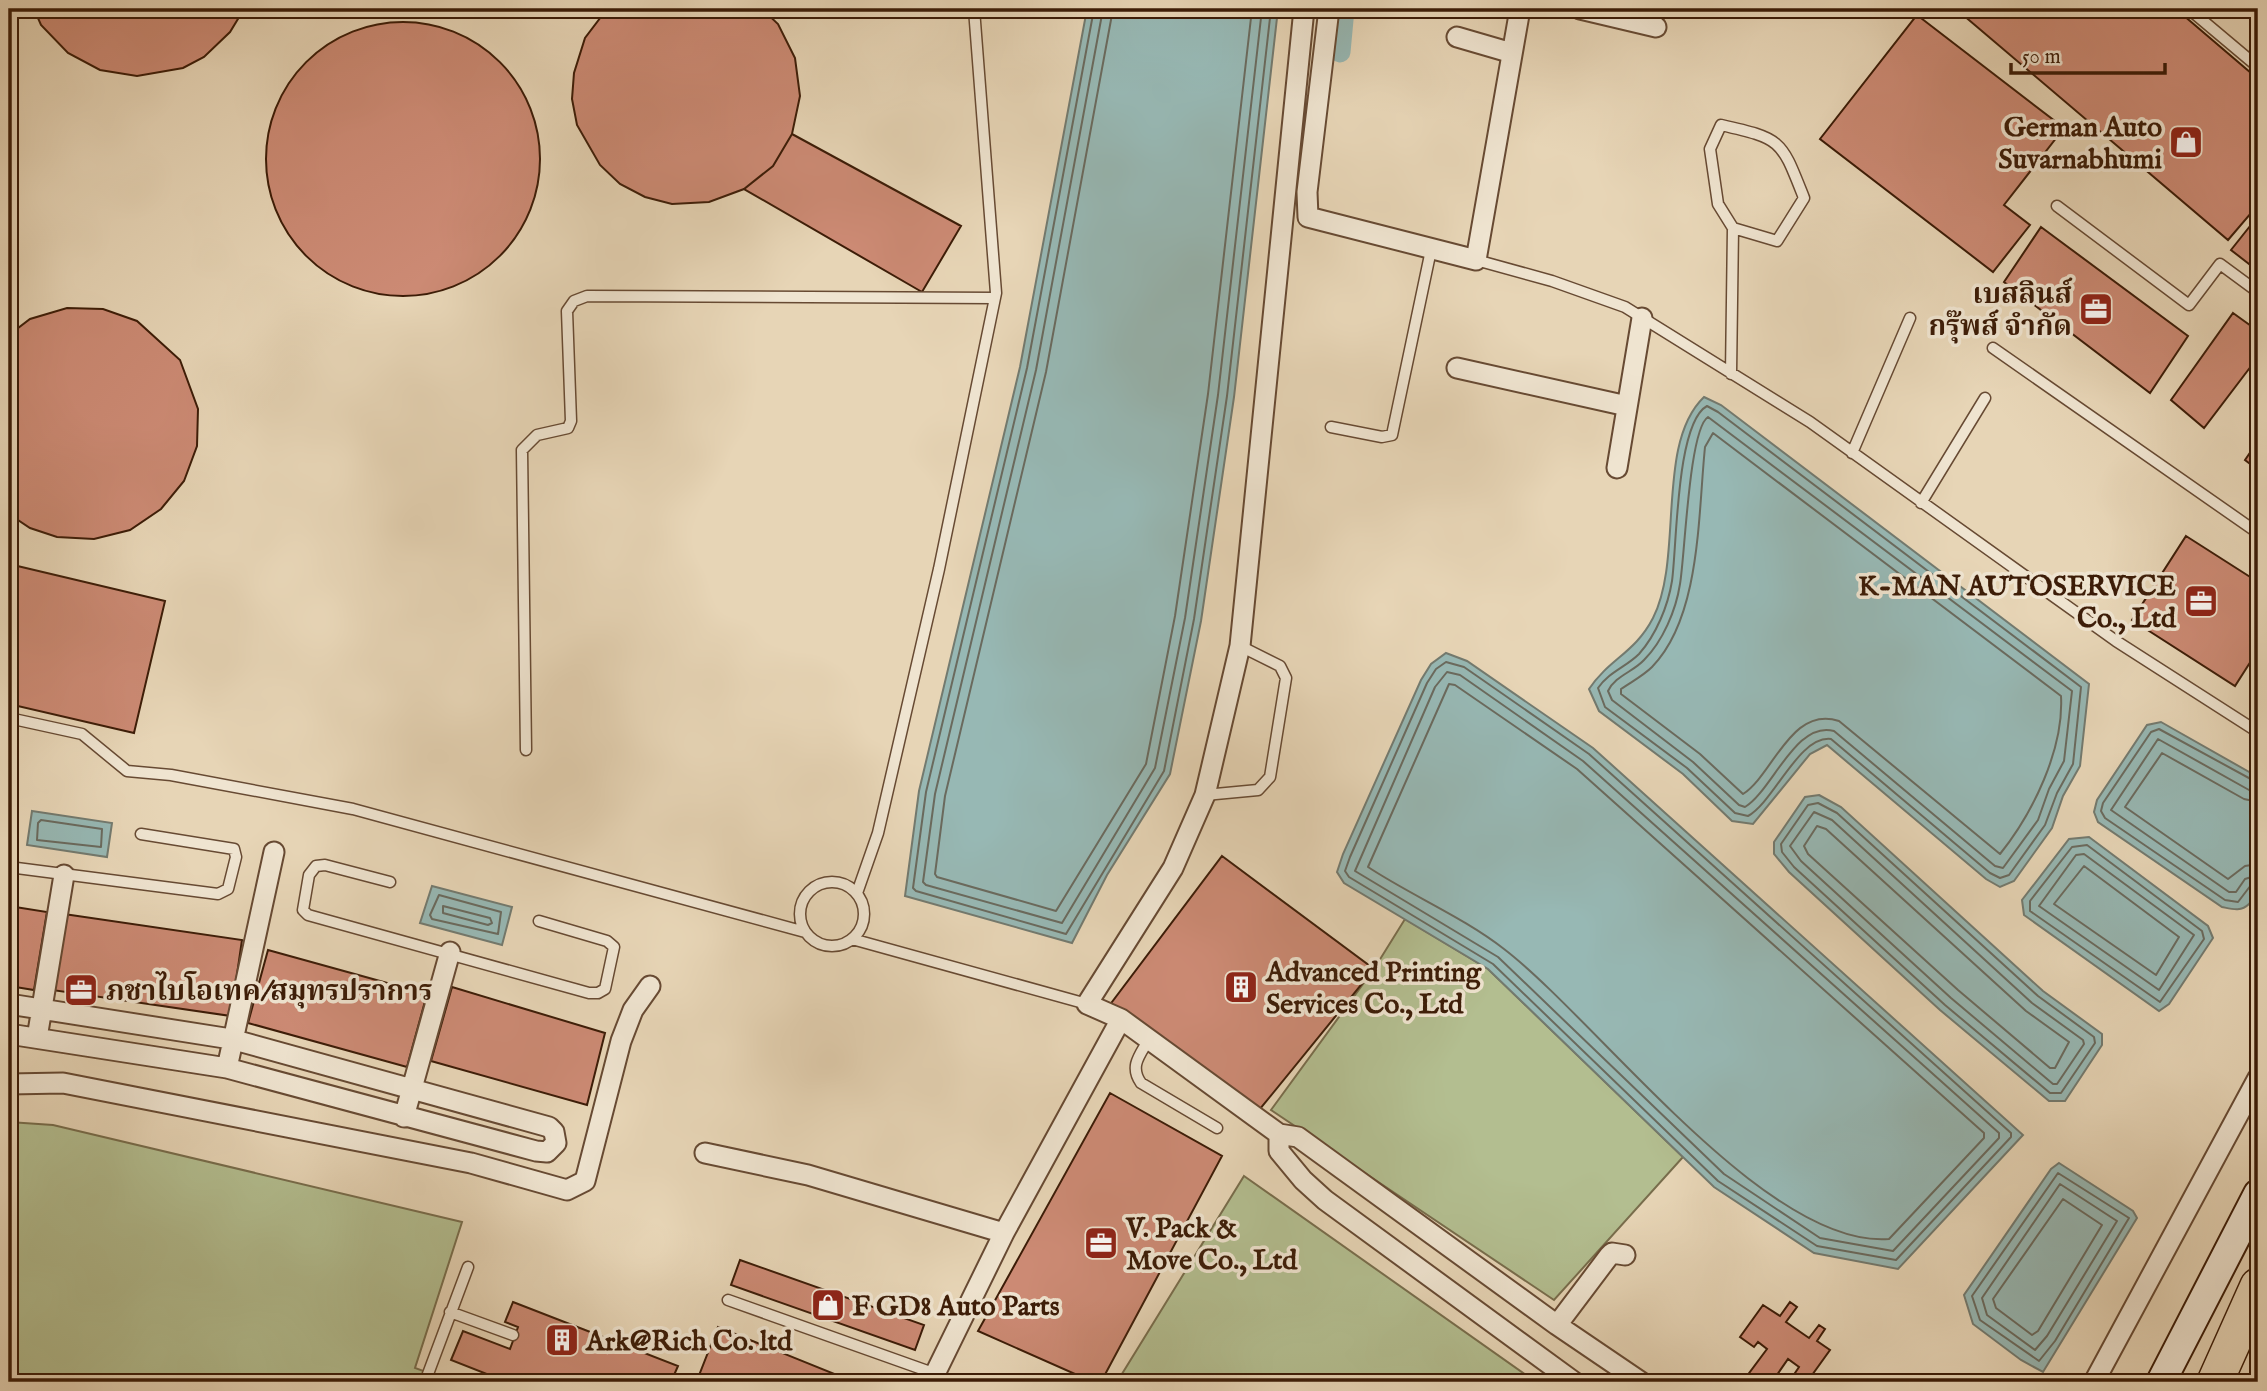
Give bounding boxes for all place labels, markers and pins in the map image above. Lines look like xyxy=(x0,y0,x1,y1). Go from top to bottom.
place label: German Auto Suvarnabhumi xyxy=(1998,111,2162,178)
shop icon: German Auto Suvarnabhumi xyxy=(2167,123,2205,161)
place label: เบสลินส์ กรุ๊พส์ จำกัด xyxy=(1928,277,2073,345)
office icon: เบสลินส์ กรุ๊พส์ จำกัด xyxy=(2077,290,2115,328)
place label: K-MAN AUTOSERVICE Co., Ltd xyxy=(1858,570,2177,637)
office icon: K-MAN AUTOSERVICE Co., Ltd xyxy=(2182,582,2220,620)
place label: Advanced Printing Services Co., Ltd xyxy=(1265,956,1482,1023)
building icon: Advanced Printing Services Co., Ltd xyxy=(1222,968,1260,1006)
office icon: ภชาไบโอเทค/สมุทรปราการ xyxy=(62,971,100,1009)
place label: ภชาไบโอเทค/สมุทรปราการ xyxy=(106,971,433,1010)
place label: V. Pack & Move Co., Ltd xyxy=(1125,1212,1298,1279)
office icon: V. Pack & Move Co., Ltd xyxy=(1082,1224,1120,1262)
shop icon: F GD8 Auto Parts xyxy=(809,1286,847,1324)
place label: F GD8 Auto Parts xyxy=(852,1290,1060,1325)
building icon: Ark@Rich Co. ltd xyxy=(543,1321,581,1359)
place label: Ark@Rich Co. ltd xyxy=(585,1325,793,1360)

